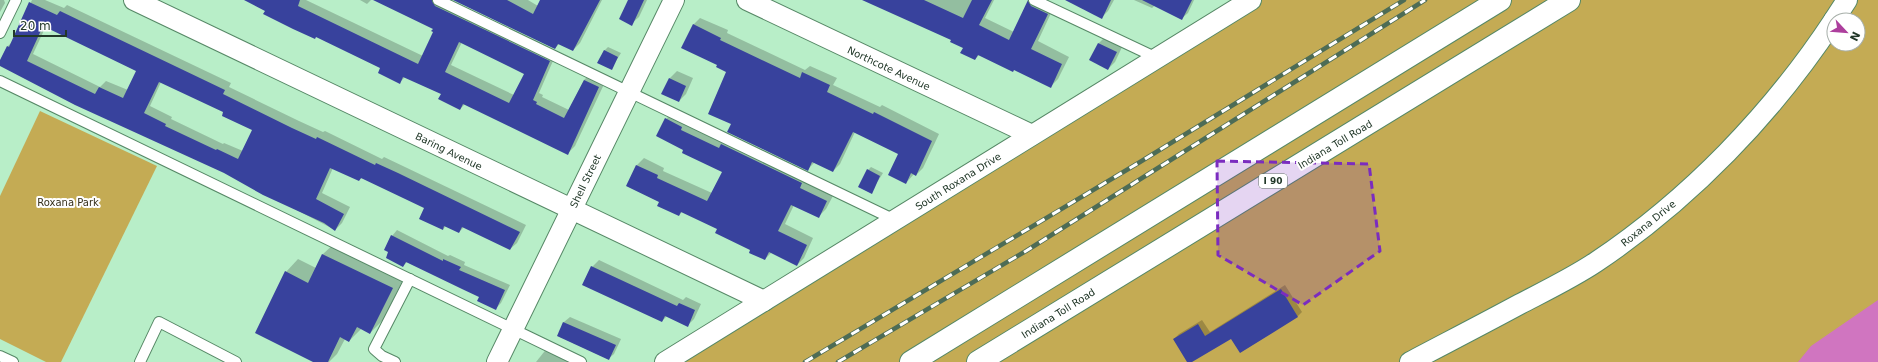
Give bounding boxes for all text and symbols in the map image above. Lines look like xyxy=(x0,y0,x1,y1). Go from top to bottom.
scale bar xyxy=(14,12,66,38)
north arrow xyxy=(1826,12,1866,52)
text: 20 m xyxy=(20,19,51,33)
text: N xyxy=(1847,29,1862,43)
street label: Northcote Avenue xyxy=(846,44,932,92)
street label: Indiana Toll Road xyxy=(1296,118,1374,171)
street label: Baring Avenue xyxy=(414,131,484,172)
street label: South Roxana Drive xyxy=(913,151,1003,212)
street label: Shell Street xyxy=(568,153,603,210)
road number: I 90 xyxy=(1259,174,1287,188)
park label: Roxana Park xyxy=(37,197,99,208)
street label: Roxana Drive xyxy=(1619,198,1678,249)
street label: Indiana Toll Road xyxy=(1020,286,1097,340)

